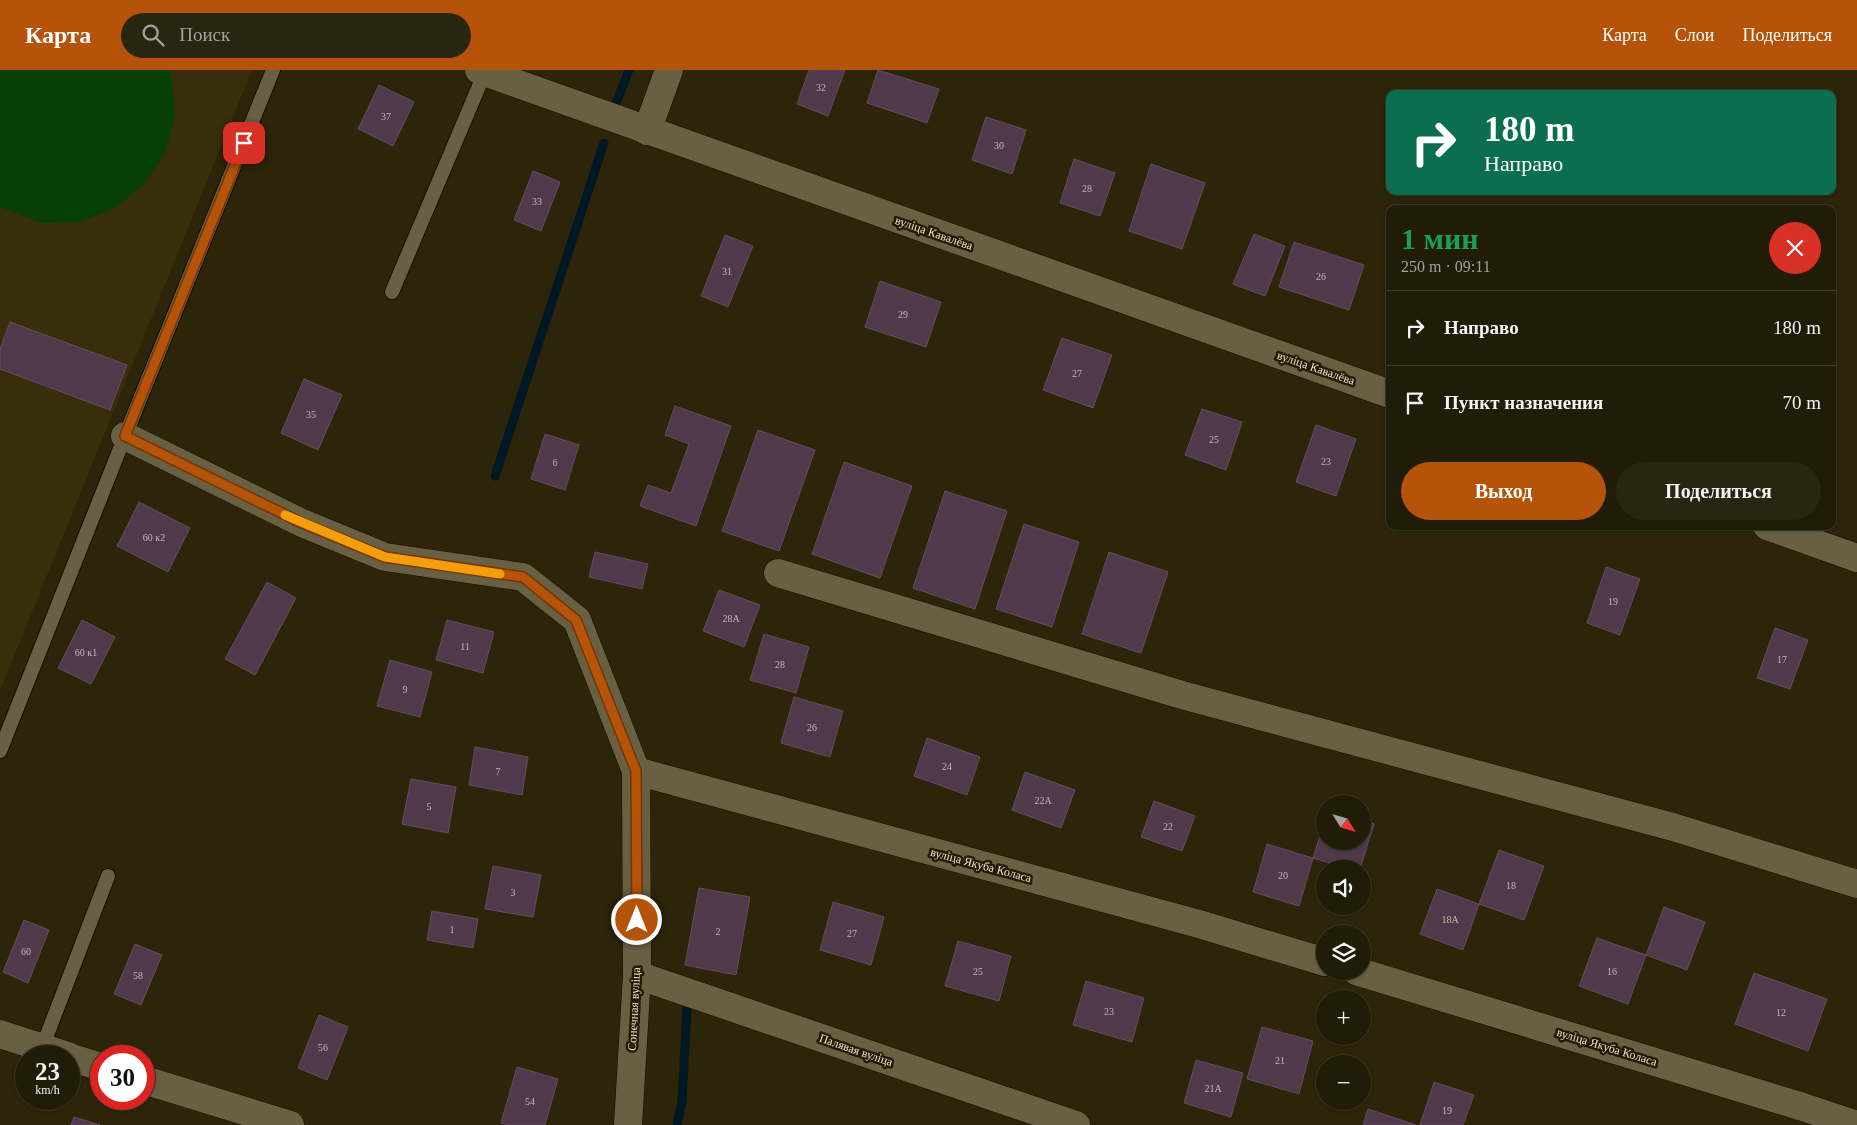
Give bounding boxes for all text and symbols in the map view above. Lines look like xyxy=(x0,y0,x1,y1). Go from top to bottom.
search box xyxy=(121,13,471,58)
icon: search xyxy=(139,21,167,49)
text: Карта xyxy=(25,22,91,48)
text: Поиск xyxy=(179,24,230,45)
text: Карта xyxy=(1602,25,1647,45)
text: Слои xyxy=(1675,25,1714,45)
text: Поделиться xyxy=(1742,25,1832,45)
house number: 32 xyxy=(816,82,826,93)
icon: right xyxy=(1401,110,1466,175)
text: 180 m xyxy=(1484,110,1574,149)
house number: 37 xyxy=(381,111,391,122)
pin xyxy=(223,122,265,164)
icon: arrive xyxy=(230,129,258,157)
house number: 30 xyxy=(994,140,1004,151)
text: Направо xyxy=(1484,151,1563,176)
house number: 28 xyxy=(1082,183,1092,194)
house number: 33 xyxy=(532,196,542,207)
street label: вуліца Кавалёва xyxy=(893,213,975,253)
text: 1 мин xyxy=(1401,222,1479,255)
button: close xyxy=(1769,222,1821,274)
text: 250 m · 09:11 xyxy=(1401,258,1491,275)
house number: 31 xyxy=(722,266,732,277)
house number: 26 xyxy=(1316,271,1326,282)
house number: 29 xyxy=(898,309,908,320)
icon: right xyxy=(1401,314,1429,342)
text: Направо xyxy=(1444,317,1519,338)
text: 180 m xyxy=(1773,317,1821,338)
street label: вуліца Кавалёва xyxy=(1275,348,1357,388)
house number: 27 xyxy=(1072,368,1082,379)
icon: arrive xyxy=(1401,389,1429,417)
text: Пункт назначения xyxy=(1444,392,1603,413)
text: 70 m xyxy=(1782,392,1821,413)
house number: 35 xyxy=(306,409,316,420)
house number: 25 xyxy=(1209,434,1219,445)
house number: 23 xyxy=(1321,456,1331,467)
house number: 6 xyxy=(553,457,558,468)
button: Выход xyxy=(1401,462,1606,520)
button: Поделиться xyxy=(1616,462,1821,520)
house number: 60 к2 xyxy=(143,532,165,543)
house number: 19 xyxy=(1608,596,1618,607)
house number: 28А xyxy=(722,613,740,624)
house number: 11 xyxy=(460,641,470,652)
house number: 60 к1 xyxy=(75,647,97,658)
house number: 17 xyxy=(1777,654,1787,665)
house number: 28 xyxy=(775,659,785,670)
house number: 9 xyxy=(403,684,408,695)
house number: 26 xyxy=(807,722,817,733)
house number: 24 xyxy=(942,761,952,772)
house number: 7 xyxy=(496,766,501,777)
house number: 22А xyxy=(1034,795,1052,806)
north arrow xyxy=(1316,795,1371,850)
map controls xyxy=(1316,795,1371,1110)
house number: 5 xyxy=(427,801,432,812)
house number: 22 xyxy=(1163,821,1173,832)
street label: вуліца Якуба Коласа xyxy=(929,845,1034,885)
button: sound xyxy=(1316,860,1371,915)
house number: 20 xyxy=(1278,870,1288,881)
house number: 18 xyxy=(1506,880,1516,891)
house number: 3 xyxy=(511,887,516,898)
position arrow xyxy=(610,893,662,945)
house number: 18А xyxy=(1441,914,1459,925)
house number: 1 xyxy=(450,924,455,935)
button: layers xyxy=(1316,925,1371,980)
house number: 2 xyxy=(716,926,721,937)
house number: 27 xyxy=(847,928,857,939)
house number: 60 xyxy=(21,946,31,957)
street label: Сонечная вуліца xyxy=(625,966,643,1051)
house number: 25 xyxy=(973,966,983,977)
house number: 16 xyxy=(1607,966,1617,977)
house number: 58 xyxy=(133,970,143,981)
button: + xyxy=(1316,990,1371,1045)
house number: 23 xyxy=(1104,1006,1114,1017)
house number: 12 xyxy=(1776,1007,1786,1018)
street label: вуліца Якуба Коласа xyxy=(1555,1025,1659,1069)
street label: Палявая вуліца xyxy=(817,1031,895,1069)
house number: 56 xyxy=(318,1042,328,1053)
speed limit sign: 30 xyxy=(90,1045,155,1110)
house number: 21 xyxy=(1275,1055,1285,1066)
button: − xyxy=(1316,1055,1371,1110)
text: 23 xyxy=(35,1058,60,1085)
text: km/h xyxy=(35,1083,60,1097)
house number: 21А xyxy=(1204,1083,1222,1094)
house number: 54 xyxy=(525,1096,535,1107)
house number: 19 xyxy=(1442,1105,1452,1116)

